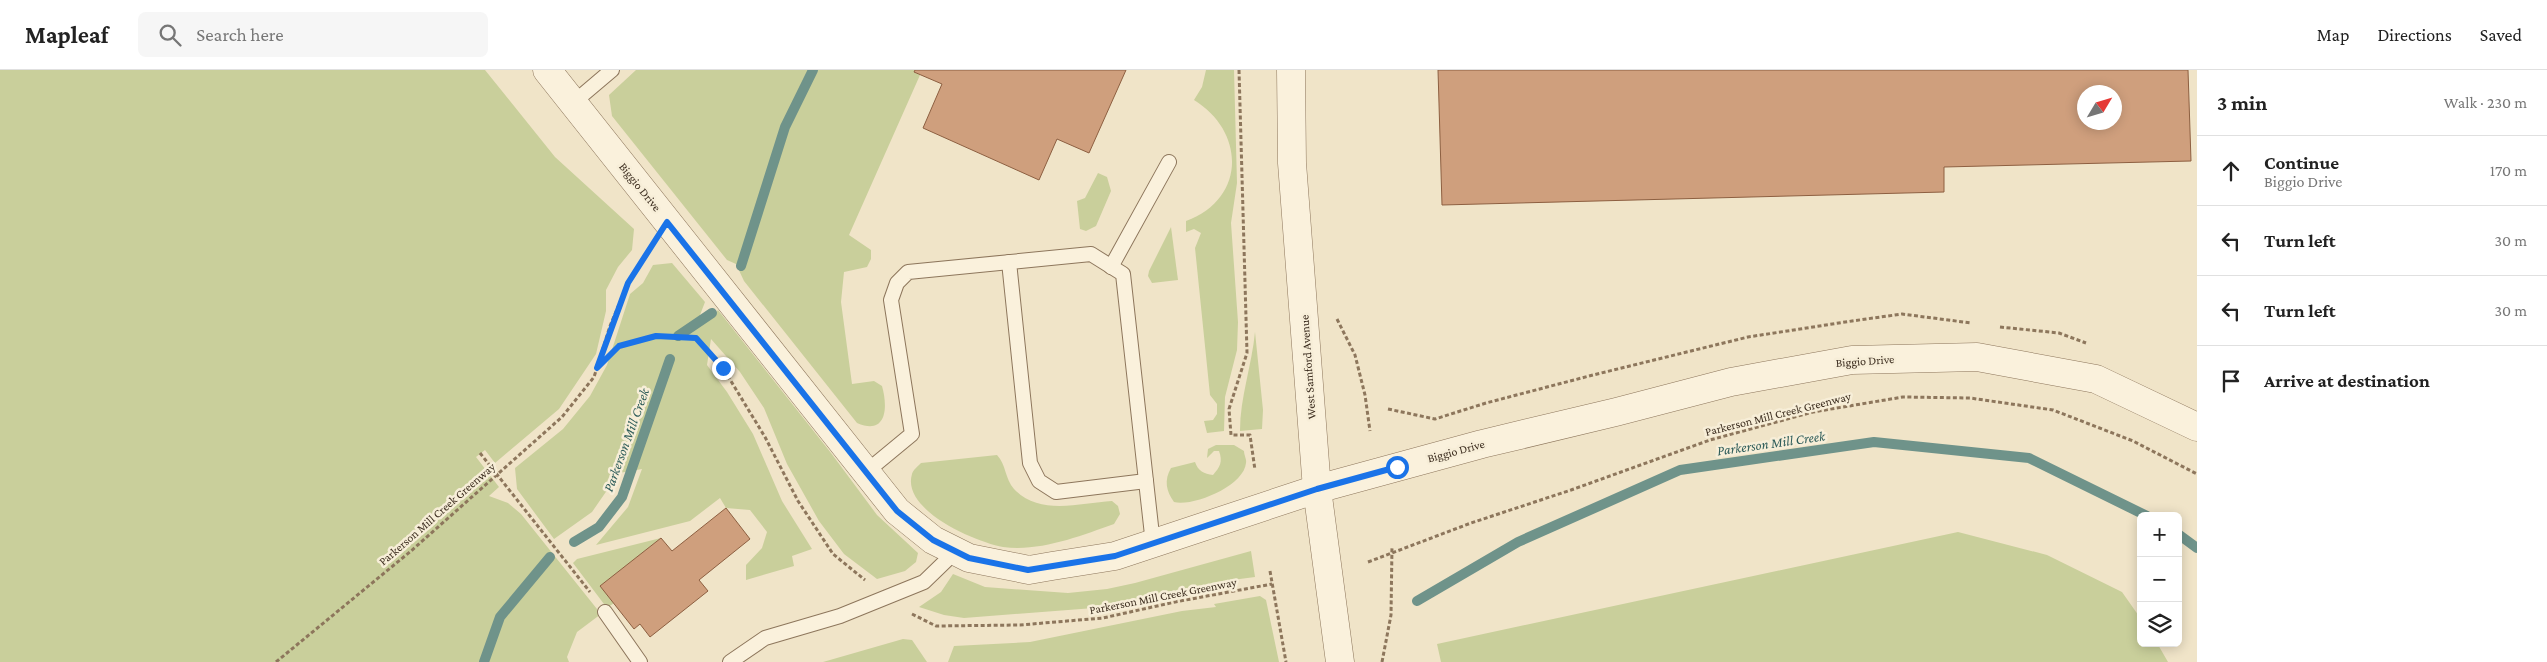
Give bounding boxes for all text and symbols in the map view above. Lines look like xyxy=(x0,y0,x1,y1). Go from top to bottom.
search box xyxy=(138,12,488,57)
text: Mapleaf xyxy=(25,21,108,48)
icon: search xyxy=(156,21,184,49)
text: Search here xyxy=(196,24,284,45)
text: Map xyxy=(2317,25,2349,45)
text: Directions xyxy=(2377,25,2452,45)
text: Saved xyxy=(2480,25,2522,45)
north arrow xyxy=(2077,85,2122,130)
text: 3 min xyxy=(2217,91,2267,115)
text: Walk · 230 m xyxy=(2444,94,2527,111)
text: Continue xyxy=(2264,152,2339,173)
icon: ahead xyxy=(2217,157,2245,185)
street label: Biggio Drive xyxy=(616,160,664,214)
text: 170 m xyxy=(2490,162,2527,179)
text: Biggio Drive xyxy=(2264,173,2342,190)
icon: left xyxy=(2217,227,2245,255)
text: Turn left xyxy=(2264,230,2336,251)
text: 30 m xyxy=(2495,232,2527,249)
icon: left xyxy=(2217,297,2245,325)
text: Turn left xyxy=(2264,300,2336,321)
text: 30 m xyxy=(2495,302,2527,319)
street label: West Samford Avenue xyxy=(1297,314,1319,420)
street label: Biggio Drive xyxy=(1835,352,1895,370)
route end xyxy=(712,357,735,380)
icon: arrive xyxy=(2217,367,2245,395)
text: Arrive at destination xyxy=(2264,370,2430,391)
water label: Parkerson Mill Creek xyxy=(600,385,652,494)
street label: Parkerson Mill Creek Greenway xyxy=(1704,389,1853,439)
water label: Parkerson Mill Creek xyxy=(1716,427,1827,458)
street label: Biggio Drive xyxy=(1426,437,1486,465)
route start xyxy=(1386,456,1409,479)
street label: Parkerson Mill Creek Greenway xyxy=(376,459,498,568)
map controls xyxy=(2137,512,2182,647)
button: + xyxy=(2137,512,2182,557)
button: − xyxy=(2137,557,2182,602)
street label: Parkerson Mill Creek Greenway xyxy=(1088,575,1238,617)
button: layers xyxy=(2137,602,2182,647)

